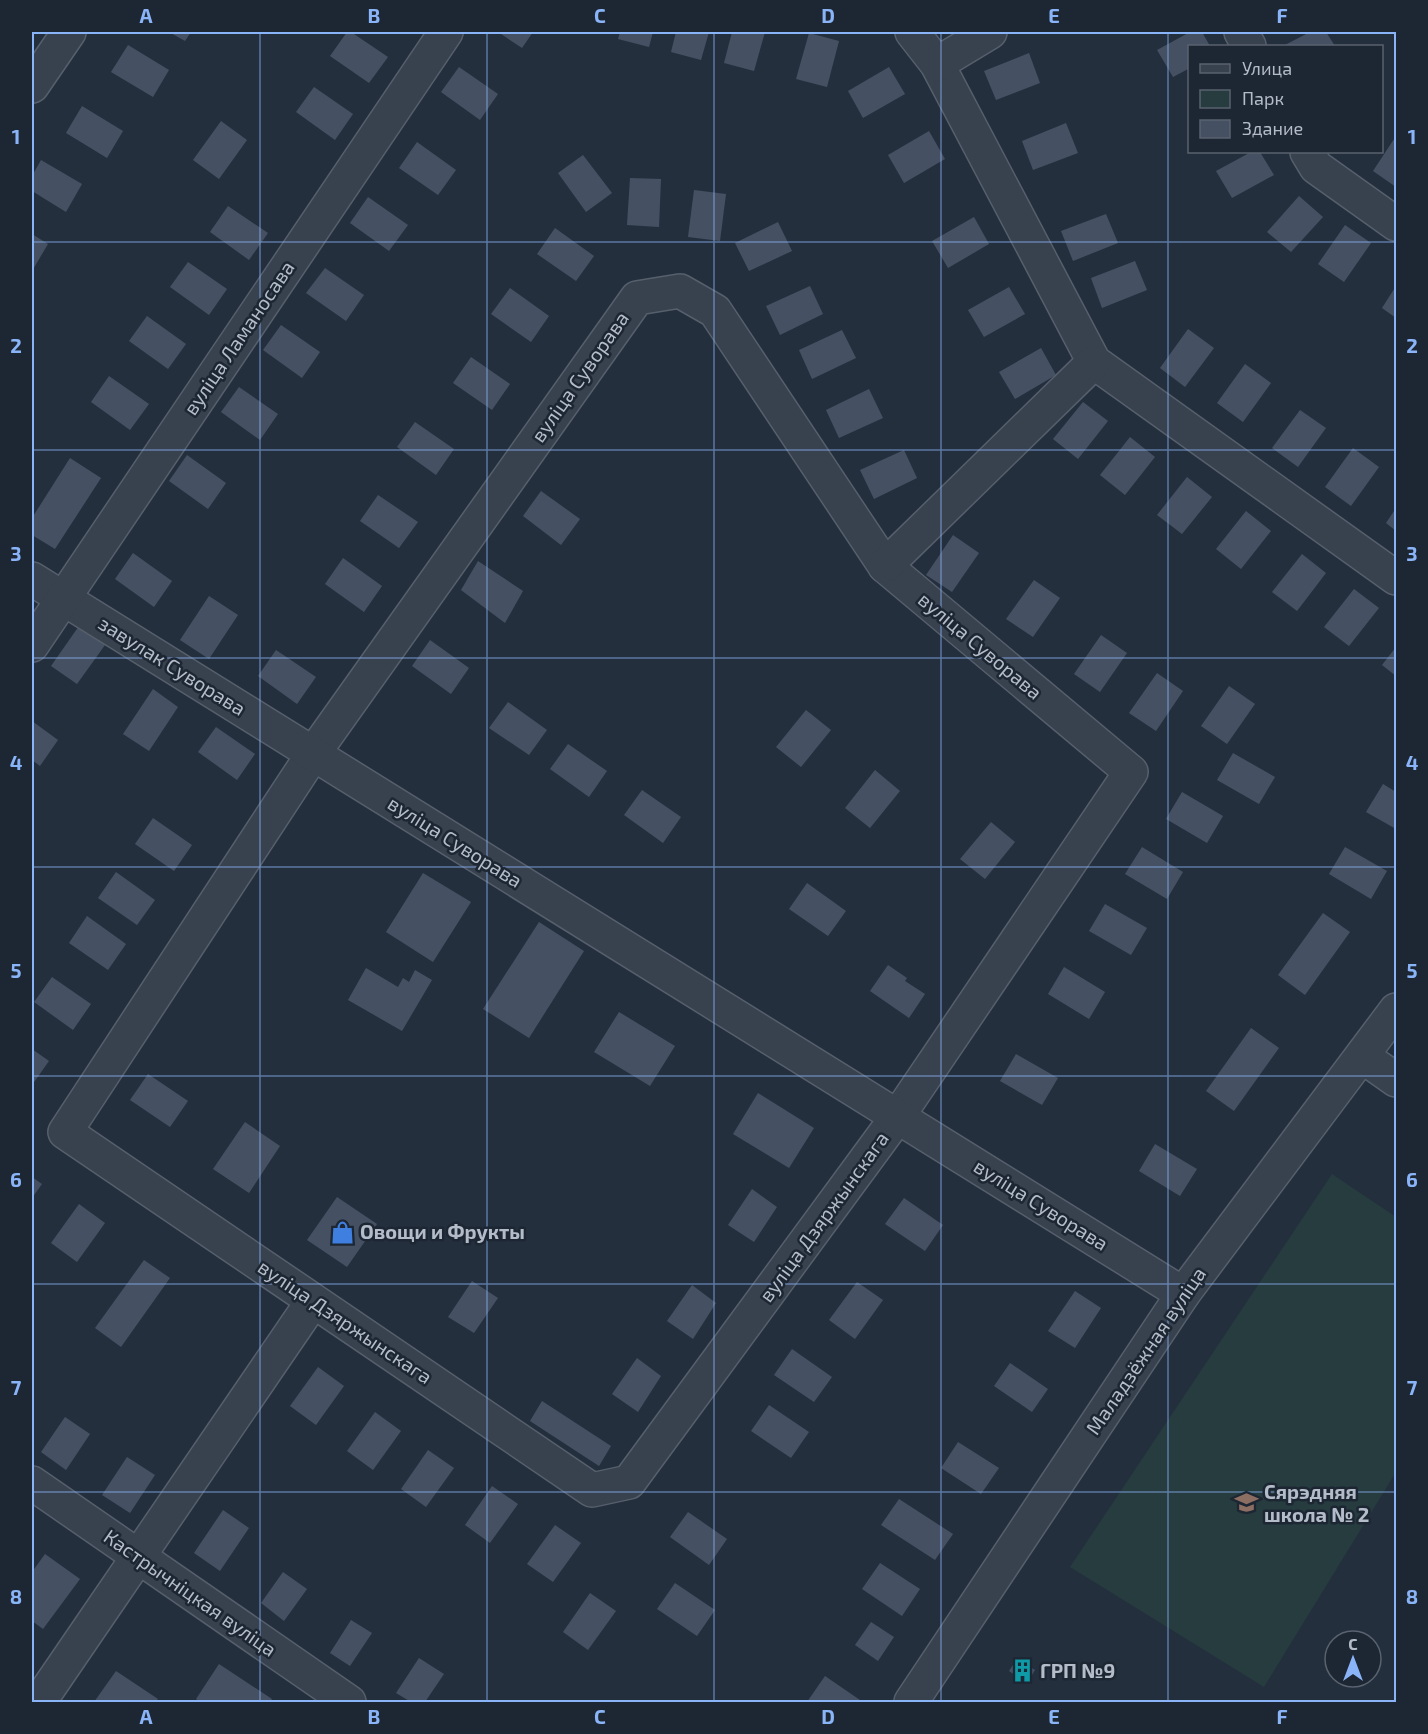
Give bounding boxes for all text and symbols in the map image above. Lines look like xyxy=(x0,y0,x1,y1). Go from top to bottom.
text: A xyxy=(139,3,153,27)
text: B xyxy=(368,3,380,27)
text: C xyxy=(594,3,606,27)
text: D xyxy=(821,3,835,27)
text: E xyxy=(1048,3,1060,27)
text: F xyxy=(1276,3,1288,27)
legend xyxy=(1188,45,1383,153)
text: Улица xyxy=(1242,57,1292,79)
text: Парк xyxy=(1242,87,1284,109)
text: Здание xyxy=(1242,117,1303,139)
text: 1 xyxy=(12,124,20,148)
text: 1 xyxy=(1408,124,1416,148)
street label: вуліца Ламаносава xyxy=(178,256,299,420)
street label: вуліца Суворава xyxy=(525,307,634,447)
text: 2 xyxy=(10,333,22,357)
text: 2 xyxy=(1406,333,1418,357)
text: 3 xyxy=(10,541,22,565)
text: 3 xyxy=(1406,541,1418,565)
street label: вуліца Суворава xyxy=(913,587,1047,705)
street label: завулак Суворава xyxy=(94,610,250,721)
text: 4 xyxy=(10,750,23,774)
text: 4 xyxy=(1406,750,1419,774)
street label: вуліца Суворава xyxy=(383,790,527,893)
text: 5 xyxy=(10,958,22,982)
text: 5 xyxy=(1406,958,1418,982)
street label: вуліца Дзяржынскага xyxy=(753,1127,894,1307)
street label: вуліца Суворава xyxy=(969,1153,1113,1256)
text: 6 xyxy=(10,1167,22,1191)
text: 6 xyxy=(1406,1167,1418,1191)
shop icon: Овощи и Фрукты xyxy=(329,1219,355,1245)
place label: Овощи и Фрукты xyxy=(360,1219,525,1243)
street label: вуліца Дзяржынскага xyxy=(253,1254,437,1389)
street label: Маладзёжная вуліца xyxy=(1080,1262,1211,1439)
text: 7 xyxy=(11,1375,22,1399)
text: 7 xyxy=(1407,1375,1418,1399)
place label: Сярэдняя школа № 2 xyxy=(1264,1479,1369,1526)
school or university icon: Сярэдняя школа № 2 xyxy=(1233,1490,1259,1516)
street label: Кастрычніцкая вуліца xyxy=(99,1524,281,1662)
text: 8 xyxy=(10,1584,22,1608)
text: 8 xyxy=(1406,1584,1418,1608)
north arrow xyxy=(1323,1629,1383,1689)
text: С xyxy=(1348,1634,1358,1653)
building icon: ГРП №9 xyxy=(1009,1658,1035,1684)
place label: ГРП №9 xyxy=(1040,1658,1115,1682)
text: A xyxy=(139,1704,153,1728)
text: B xyxy=(368,1704,380,1728)
text: C xyxy=(594,1704,606,1728)
text: D xyxy=(821,1704,835,1728)
text: E xyxy=(1048,1704,1060,1728)
text: F xyxy=(1276,1704,1288,1728)

